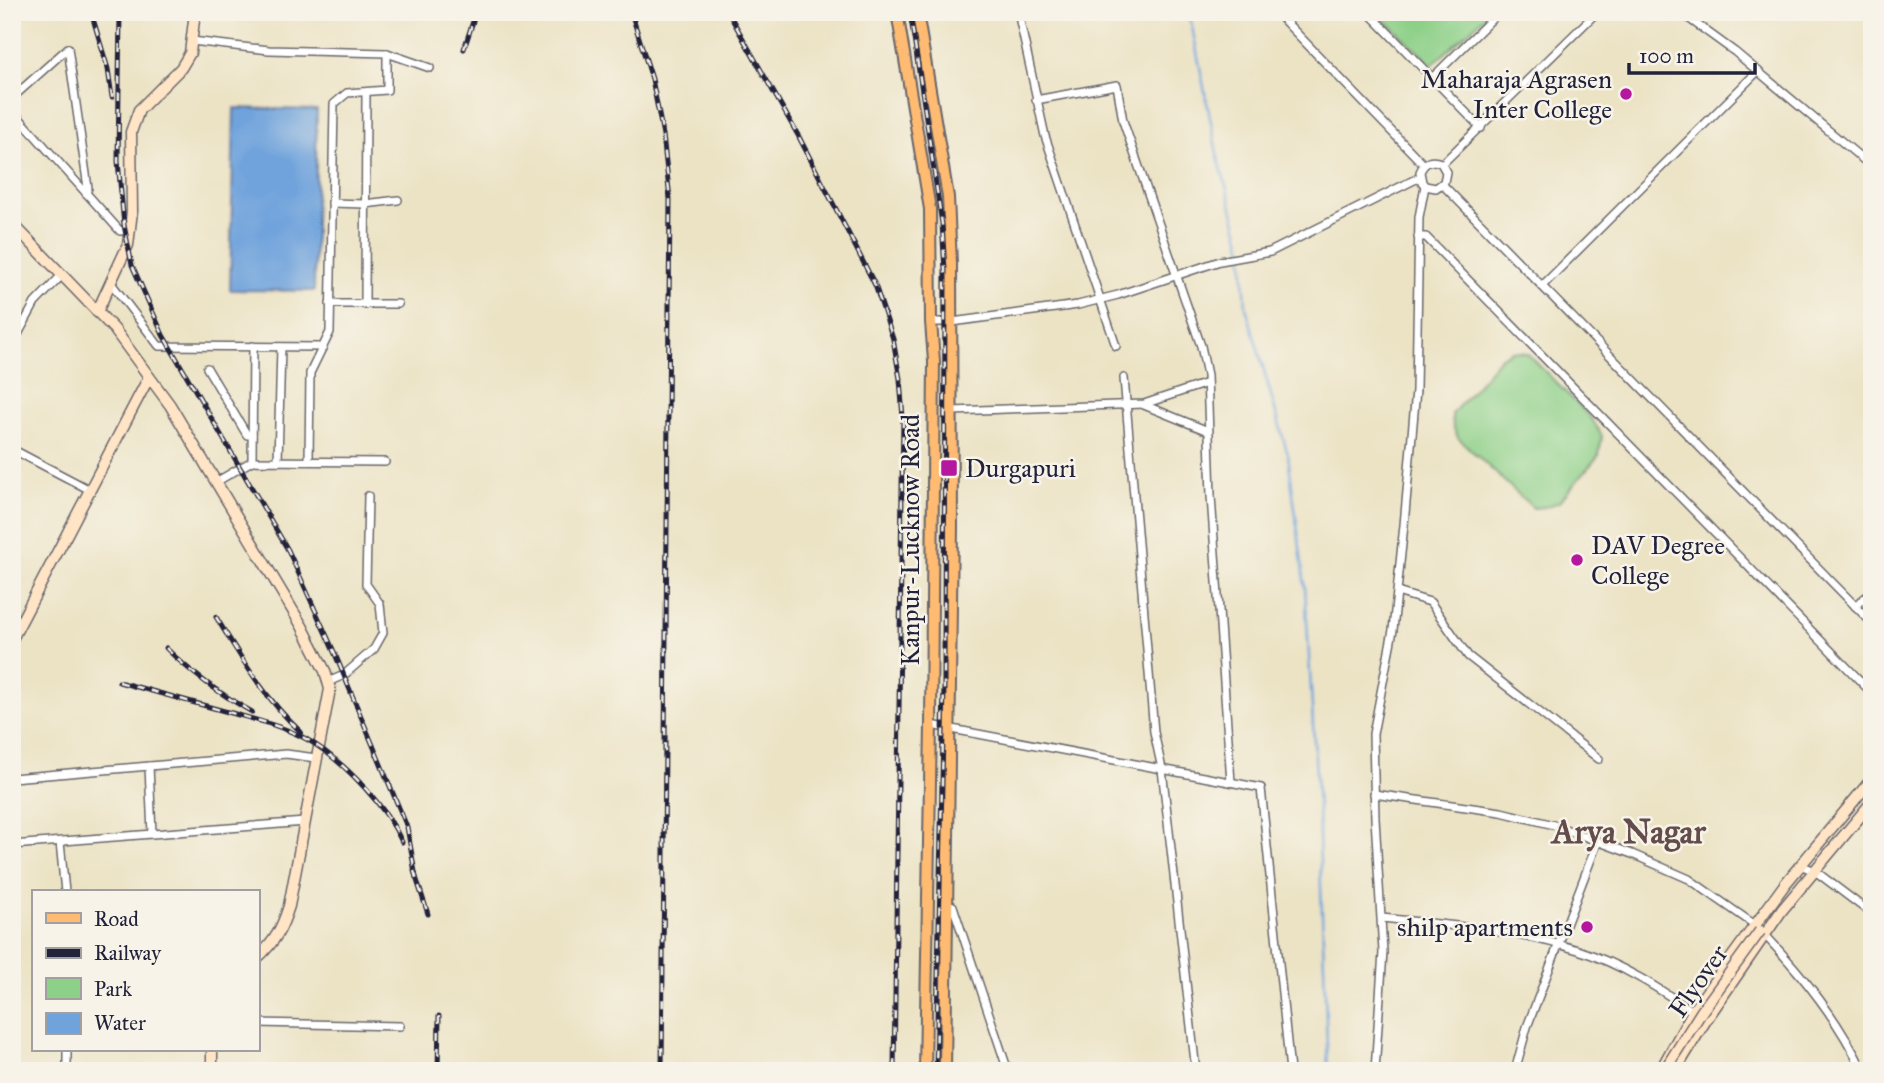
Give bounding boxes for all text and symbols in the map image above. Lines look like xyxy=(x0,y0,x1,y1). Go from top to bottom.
scale bar xyxy=(1629,32,1755,76)
text: 100 m xyxy=(1639,43,1694,69)
place label: Maharaja Agrasen Inter College xyxy=(1420,63,1612,125)
marker: Maharaja Agrasen Inter College xyxy=(1618,86,1634,102)
street label: Kanpur-Lucknow Road xyxy=(894,414,926,666)
place label: Durgapuri xyxy=(965,452,1076,484)
marker: Durgapuri xyxy=(939,458,959,478)
place label: DAV Degree College xyxy=(1591,529,1725,591)
marker: DAV Degree College xyxy=(1569,552,1585,568)
district label: Arya Nagar xyxy=(1550,812,1707,852)
legend xyxy=(32,890,259,1052)
text: Road xyxy=(94,906,139,932)
place label: shilp apartments xyxy=(1397,911,1573,943)
marker: shilp apartments xyxy=(1579,919,1595,935)
street label: Flyover xyxy=(1662,938,1735,1024)
text: Railway xyxy=(94,940,162,966)
text: Park xyxy=(94,976,132,1002)
text: Water xyxy=(94,1010,146,1036)

